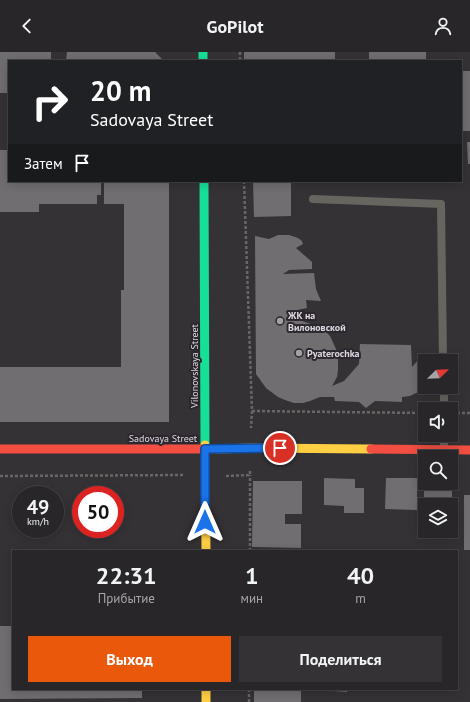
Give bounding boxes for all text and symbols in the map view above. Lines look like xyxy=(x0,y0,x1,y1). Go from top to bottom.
icon: back xyxy=(16,15,38,37)
text: GoPilot xyxy=(206,15,264,38)
icon: person xyxy=(432,15,454,37)
text: 20 m xyxy=(90,72,151,109)
icon: right xyxy=(24,76,76,128)
text: Sadovaya Street xyxy=(90,108,213,131)
icon: arrive xyxy=(71,152,93,174)
text: Затем xyxy=(24,154,63,173)
place label: ЖК на Вилоновской xyxy=(287,309,346,334)
marker: ЖК на Вилоновской xyxy=(275,316,285,326)
street label: Vilonovskaya Street xyxy=(188,323,201,409)
place label: Pyaterochka xyxy=(307,347,360,360)
marker: Pyaterochka xyxy=(294,348,304,358)
north arrow xyxy=(418,354,458,394)
map controls xyxy=(418,354,458,538)
button: sound xyxy=(418,402,458,442)
pin xyxy=(263,431,297,465)
street label: Sadovaya Street xyxy=(129,432,198,445)
icon: arrive xyxy=(269,437,291,459)
button: search xyxy=(418,450,458,490)
speed limit sign: 50 xyxy=(72,486,124,538)
text: 49 xyxy=(27,494,49,520)
button: layers xyxy=(418,498,458,538)
position arrow xyxy=(184,501,226,543)
text: km/h xyxy=(27,515,49,528)
text: 22:31 xyxy=(96,560,157,591)
text: 1 xyxy=(245,560,259,591)
text: 40 xyxy=(347,560,374,591)
text: Прибытие xyxy=(98,590,155,607)
text: мин xyxy=(241,590,263,607)
text: m xyxy=(355,590,366,607)
button: Выход xyxy=(28,636,231,682)
button: Поделиться xyxy=(239,636,442,682)

